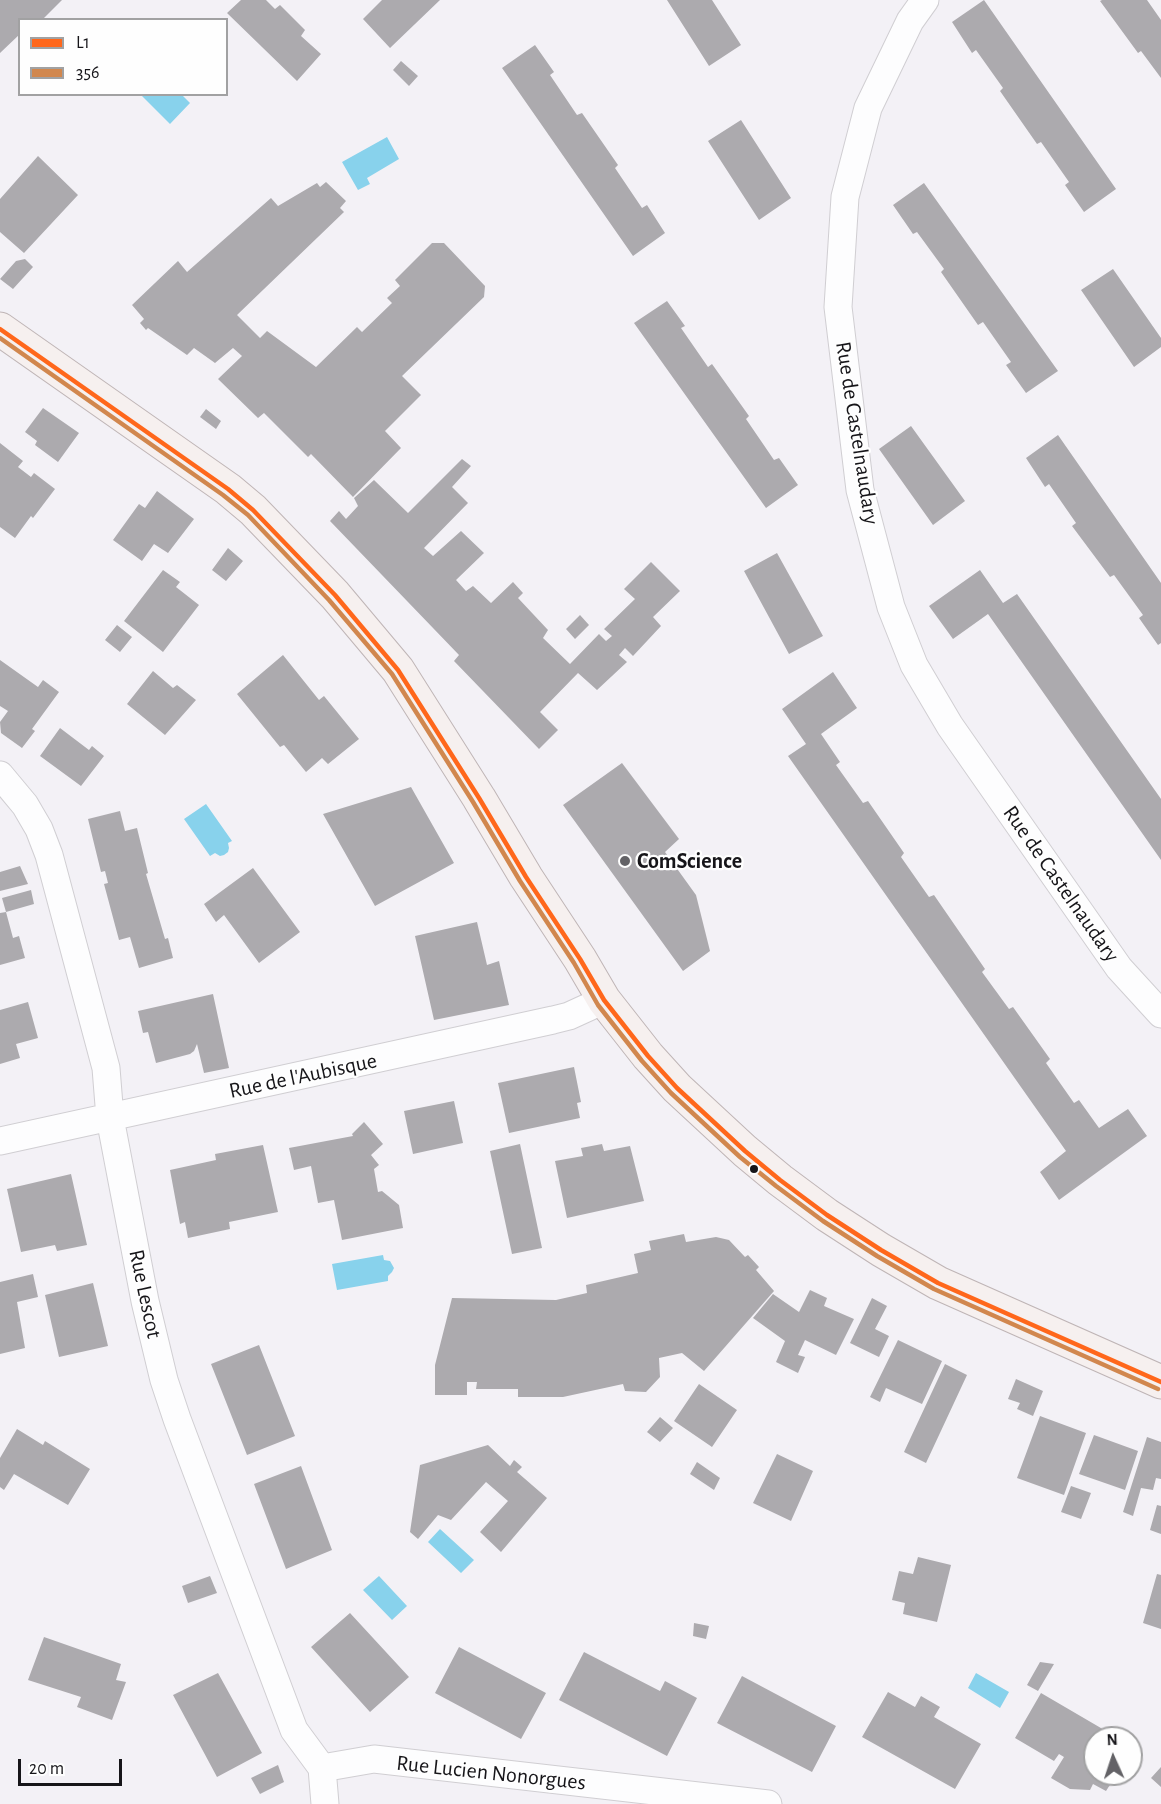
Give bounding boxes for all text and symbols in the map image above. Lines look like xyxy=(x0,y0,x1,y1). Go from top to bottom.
legend xyxy=(18,18,228,96)
text: L1 xyxy=(76,34,90,52)
text: 356 xyxy=(76,64,99,82)
street label: Rue de Castelnaudary xyxy=(830,340,884,526)
street label: Rue de Castelnaudary xyxy=(997,801,1125,967)
place label: ComScience xyxy=(637,848,742,874)
marker: ComScience xyxy=(618,854,632,868)
street label: Rue de l'Aubisque xyxy=(227,1047,379,1105)
unlabelled marker xyxy=(748,1163,760,1175)
street label: Rue Lescot xyxy=(123,1247,167,1341)
north arrow xyxy=(1083,1726,1143,1786)
text: N xyxy=(1106,1732,1118,1748)
scale bar xyxy=(21,1747,124,1785)
street label: Rue Lucien Nonorgues xyxy=(395,1750,587,1796)
text: 20 m xyxy=(29,1760,64,1778)

